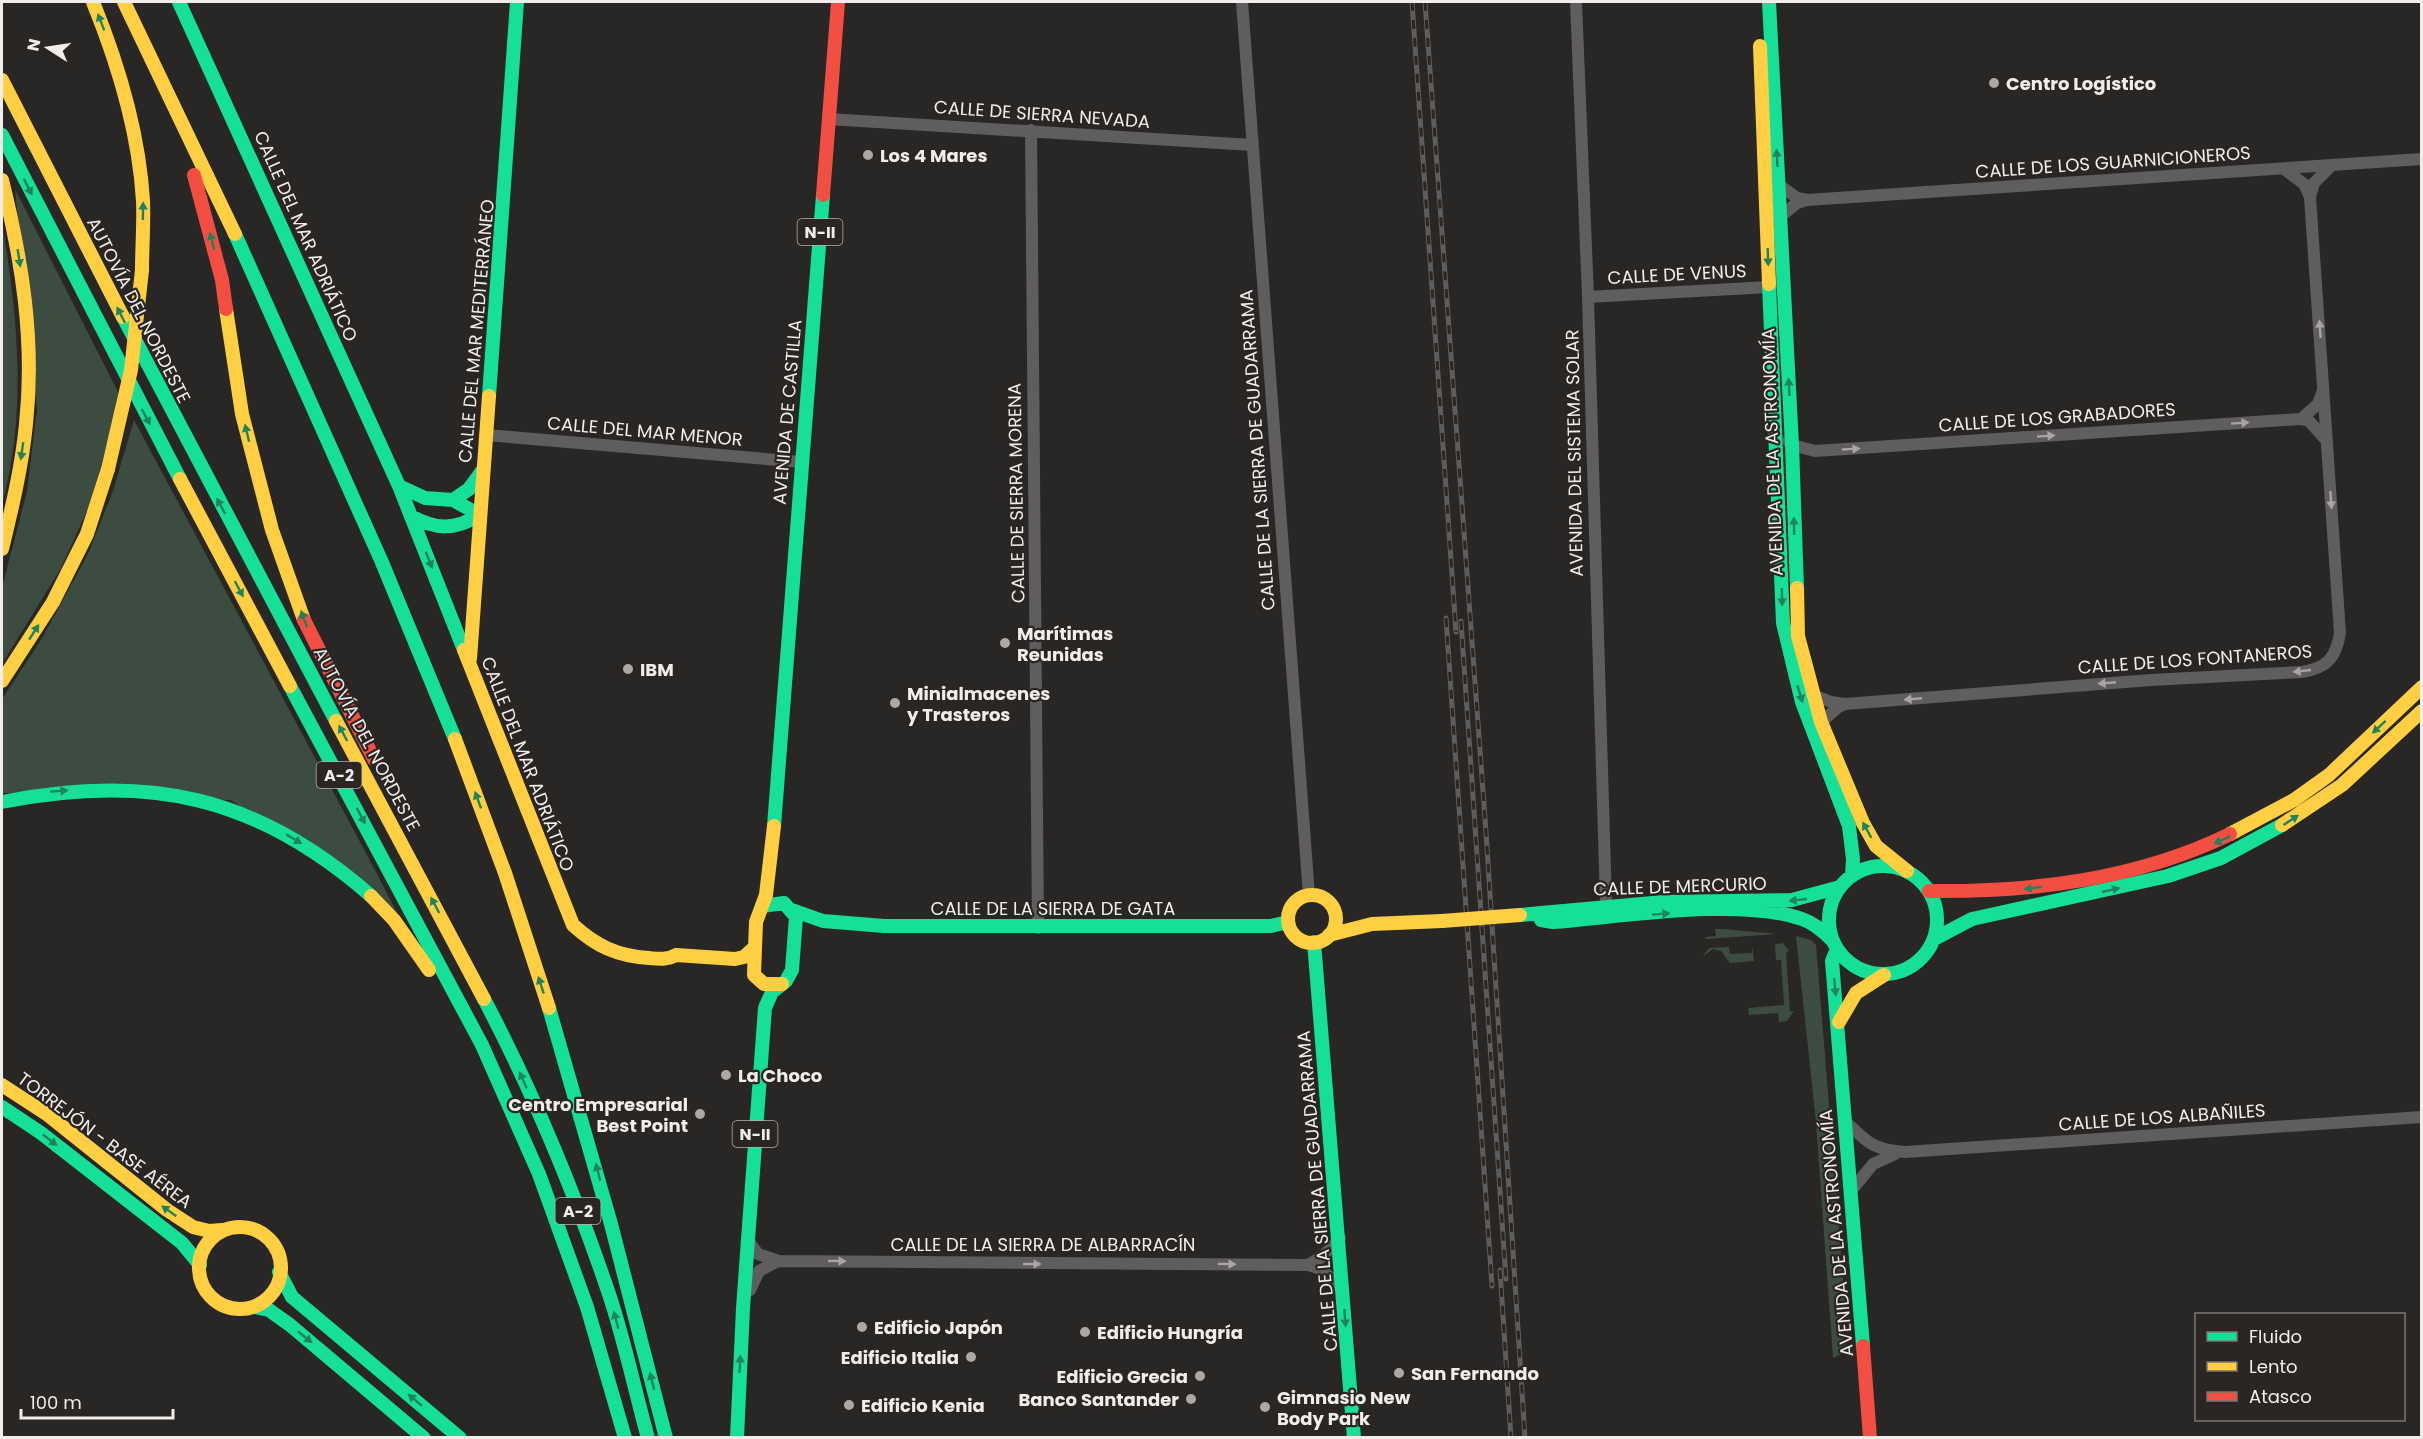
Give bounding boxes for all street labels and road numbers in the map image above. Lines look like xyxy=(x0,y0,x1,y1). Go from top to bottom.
street label: CALLE DE SIERRA NEVADA xyxy=(933,94,1151,134)
street label: CALLE DEL MAR ADRIÁTICO xyxy=(248,127,364,345)
street label: CALLE DE LOS GUARNICIONEROS xyxy=(1974,140,2252,184)
street label: CALLE DEL MAR MEDITERRÁNEO xyxy=(452,198,500,464)
street label: AUTOVÍA DEL NORDESTE xyxy=(81,213,197,407)
road number: N-II xyxy=(798,219,842,245)
street label: CALLE DE VENUS xyxy=(1607,258,1747,290)
street label: CALLE DE LA SIERRA DE GUADARRAMA xyxy=(1233,289,1281,611)
street label: AVENIDA DE CASTILLA xyxy=(766,319,808,505)
street label: AVENIDA DE LA ASTRONOMÍA xyxy=(1755,328,1789,576)
street label: AVENIDA DEL SISTEMA SOLAR xyxy=(1559,329,1589,577)
street label: CALLE DE SIERRA MORENA xyxy=(1002,383,1030,603)
street label: CALLE DE LOS GRABADORES xyxy=(1938,396,2176,438)
street label: CALLE DEL MAR MENOR xyxy=(546,410,744,452)
street label: CALLE DE LOS FONTANEROS xyxy=(2077,638,2313,680)
street label: AUTOVÍA DEL NORDESTE xyxy=(308,642,426,836)
street label: CALLE DEL MAR ADRIÁTICO xyxy=(475,653,581,875)
road number: A-2 xyxy=(316,762,362,788)
street label: CALLE DE MERCURIO xyxy=(1593,870,1767,902)
street label: CALLE DE LA SIERRA DE GATA xyxy=(931,896,1175,921)
street label: CALLE DE LA SIERRA DE GUADARRAMA xyxy=(1291,1030,1343,1352)
street label: TORREJÓN - BASE AÉREA xyxy=(13,1066,197,1214)
street label: CALLE DE LOS ALBAÑILES xyxy=(2058,1097,2266,1137)
street label: AVENIDA DE LA ASTRONOMÍA xyxy=(1813,1108,1859,1358)
road number: N-II xyxy=(732,1121,777,1147)
road number: A-2 xyxy=(556,1198,600,1224)
street label: CALLE DE LA SIERRA DE ALBARRACÍN xyxy=(891,1232,1196,1257)

